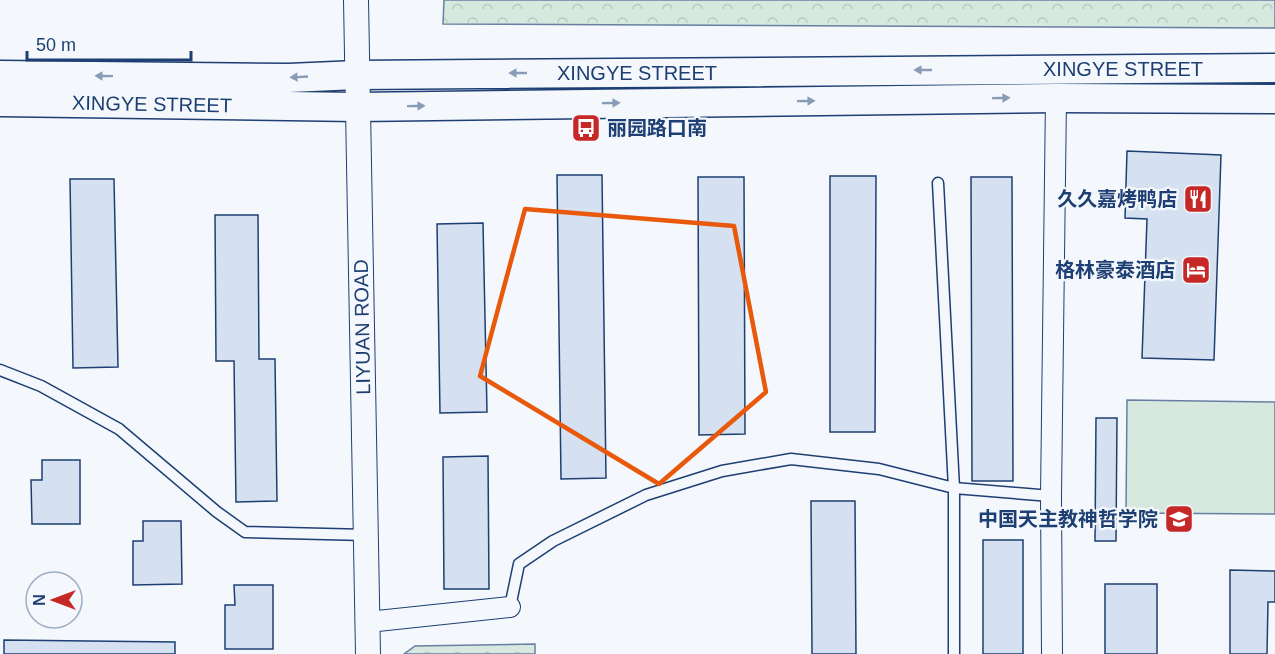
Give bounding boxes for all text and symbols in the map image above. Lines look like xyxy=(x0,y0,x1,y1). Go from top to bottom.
scale bar xyxy=(27,24,190,62)
text: 50 m xyxy=(36,35,76,55)
street label: XINGYE STREET xyxy=(1043,58,1203,80)
street label: XINGYE STREET xyxy=(557,62,717,84)
one-way arrow xyxy=(913,65,932,75)
one-way arrow xyxy=(508,69,527,78)
one-way arrow xyxy=(95,71,114,81)
one-way arrow xyxy=(289,73,308,82)
street label: XINGYE STREET xyxy=(72,92,232,116)
one-way arrow xyxy=(991,93,1010,103)
one-way arrow xyxy=(796,96,815,106)
one-way arrow xyxy=(601,98,620,108)
one-way arrow xyxy=(406,101,425,111)
bus stop icon: 丽园路口南 xyxy=(570,112,602,144)
place label: 丽园路口南 xyxy=(607,117,707,139)
restaurant icon: 久久嘉烤鸭店 xyxy=(1182,183,1214,215)
place label: 久久嘉烤鸭店 xyxy=(1057,188,1177,210)
hotel icon: 格林豪泰酒店 xyxy=(1180,254,1212,286)
street label: LIYUAN ROAD xyxy=(350,259,374,395)
place label: 格林豪泰酒店 xyxy=(1055,259,1175,281)
school or university icon: 中国天主教神哲学院 xyxy=(1163,503,1195,535)
place label: 中国天主教神哲学院 xyxy=(978,508,1158,530)
north arrow xyxy=(24,570,84,630)
text: N xyxy=(31,594,48,606)

